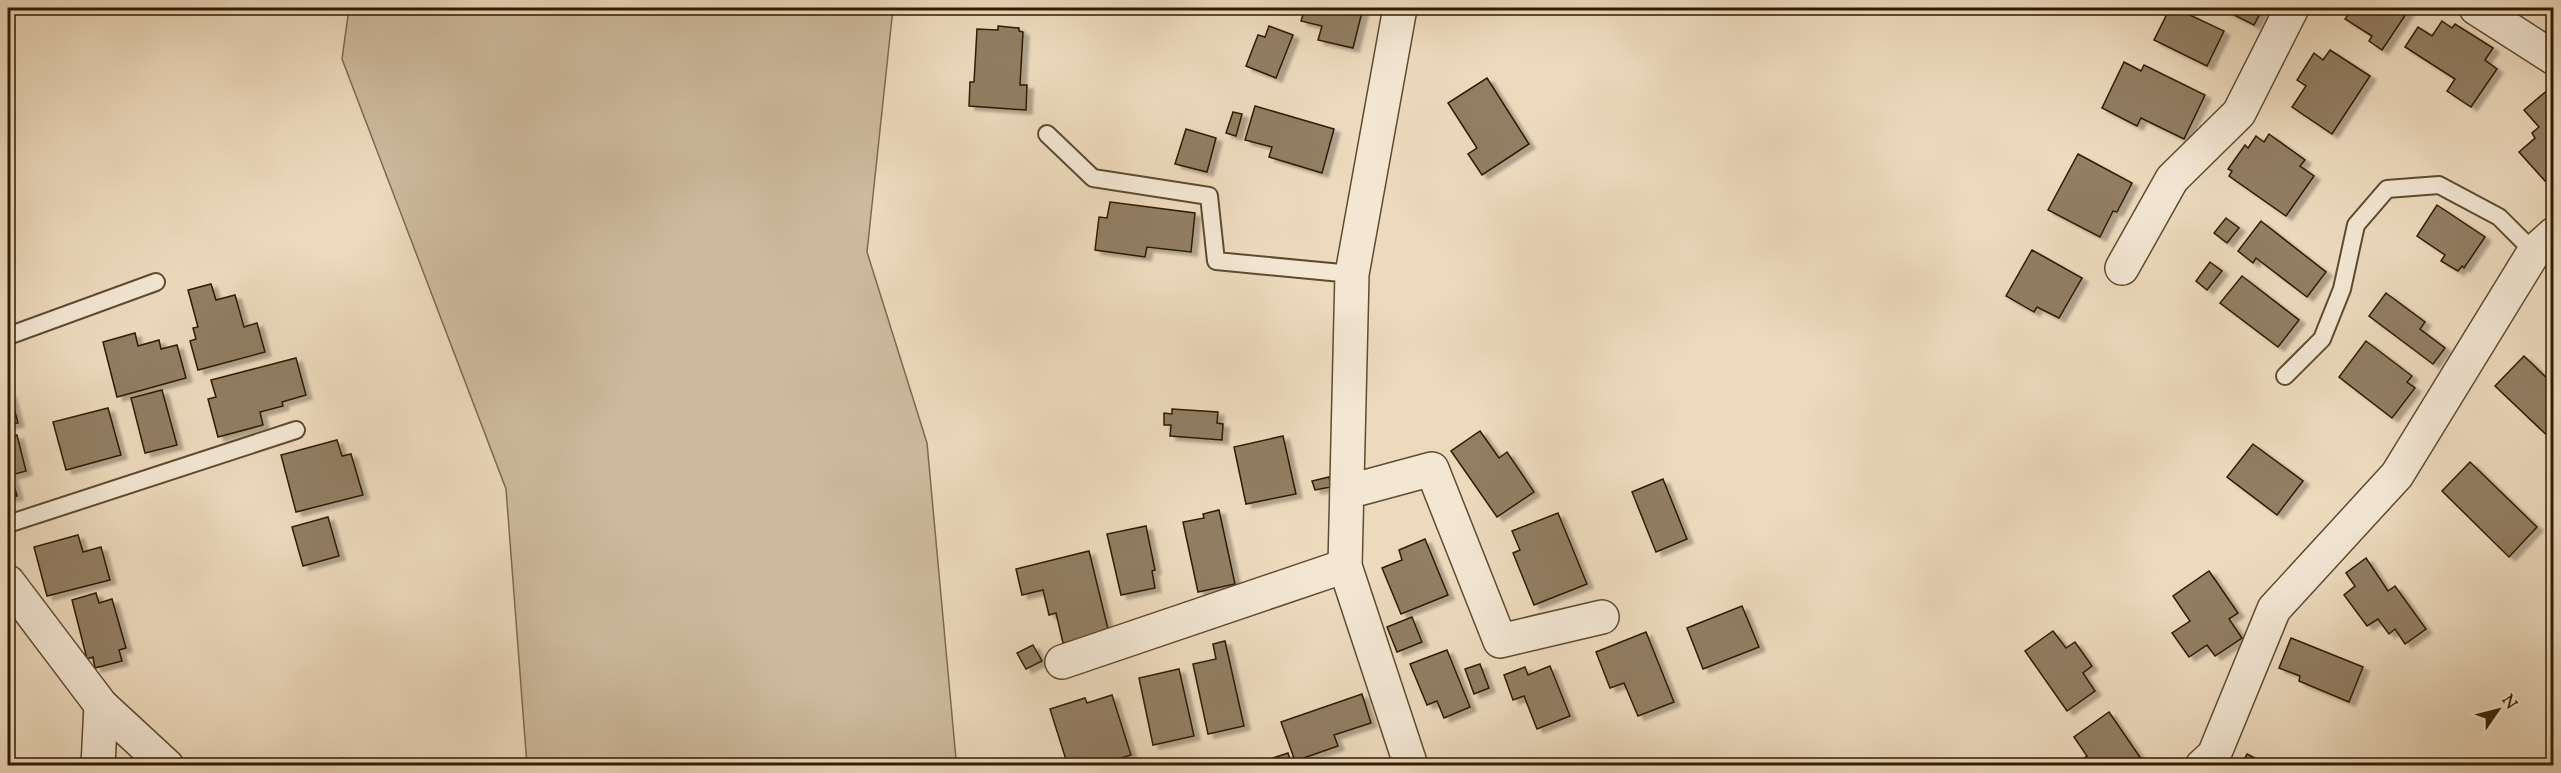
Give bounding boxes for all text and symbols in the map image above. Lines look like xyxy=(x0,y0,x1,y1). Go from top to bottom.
north arrow xyxy=(2468,680,2528,740)
text: N xyxy=(2495,691,2521,715)

